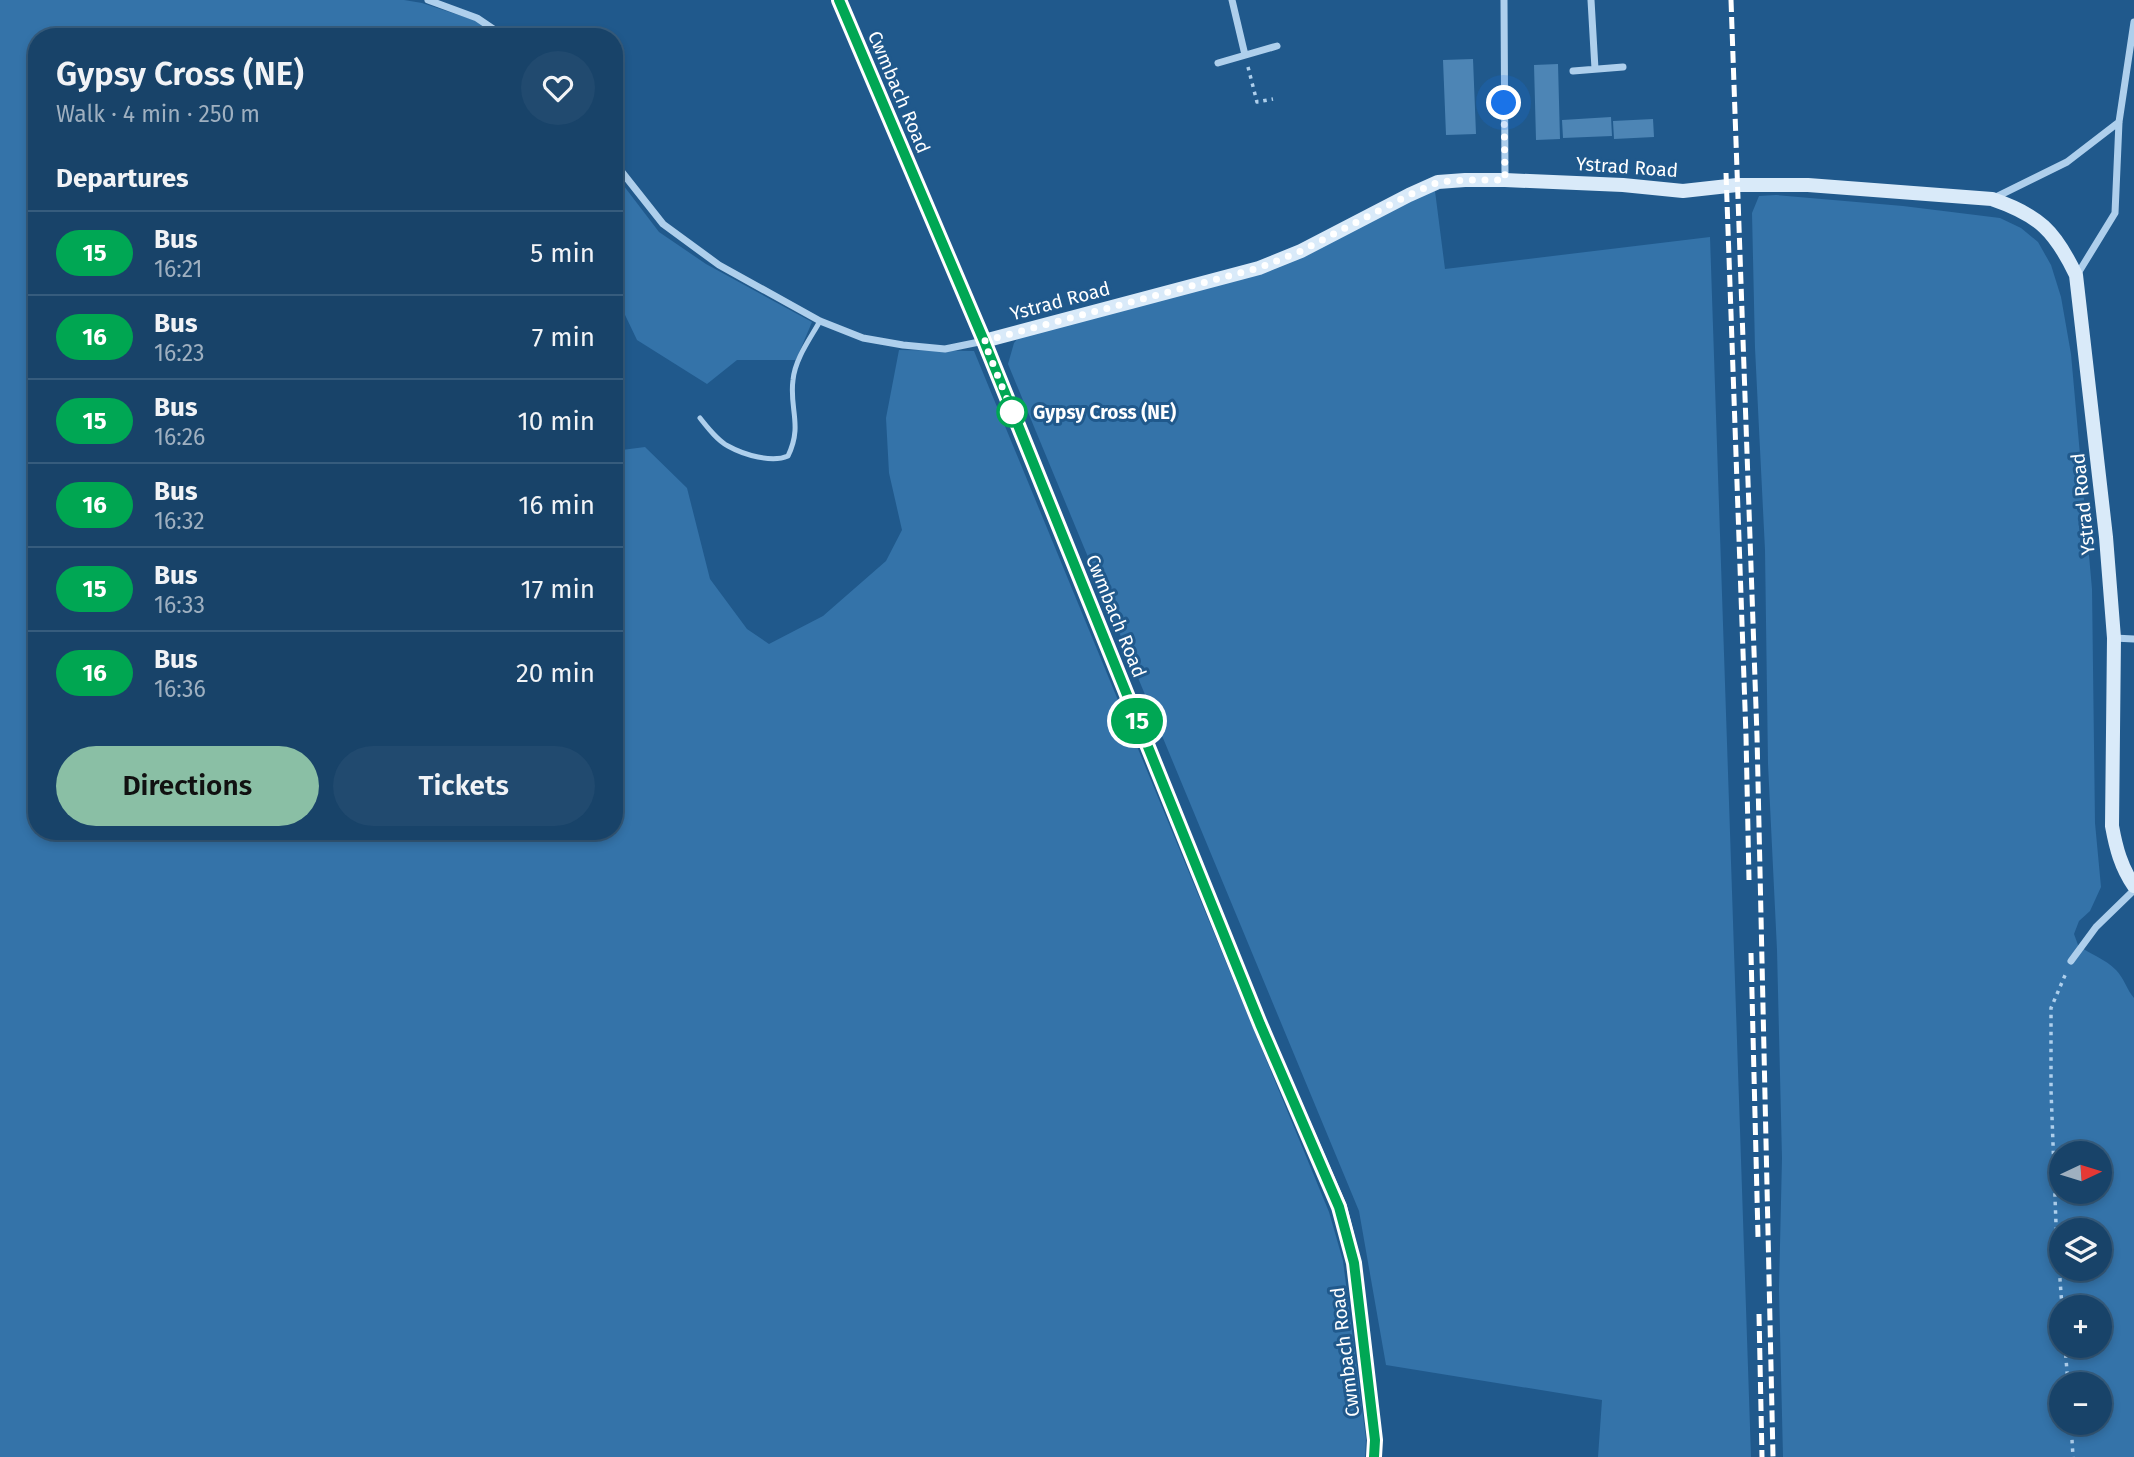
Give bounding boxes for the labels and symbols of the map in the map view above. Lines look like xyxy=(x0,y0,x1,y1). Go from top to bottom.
street label: Cwmbach Road xyxy=(863,27,935,157)
your location xyxy=(1486,85,1521,120)
street label: Ystrad Road xyxy=(1575,152,1679,182)
street label: Ystrad Road xyxy=(1008,277,1112,325)
marker: Gypsy Cross (NE) xyxy=(997,397,1027,427)
place label: Gypsy Cross (NE) xyxy=(1033,401,1176,424)
street label: Ystrad Road xyxy=(2066,452,2100,556)
street label: Cwmbach Road xyxy=(1081,551,1151,681)
line badge: 15 xyxy=(1106,698,1168,744)
north arrow xyxy=(2049,1141,2112,1204)
street label: Cwmbach Road xyxy=(1326,1286,1364,1418)

